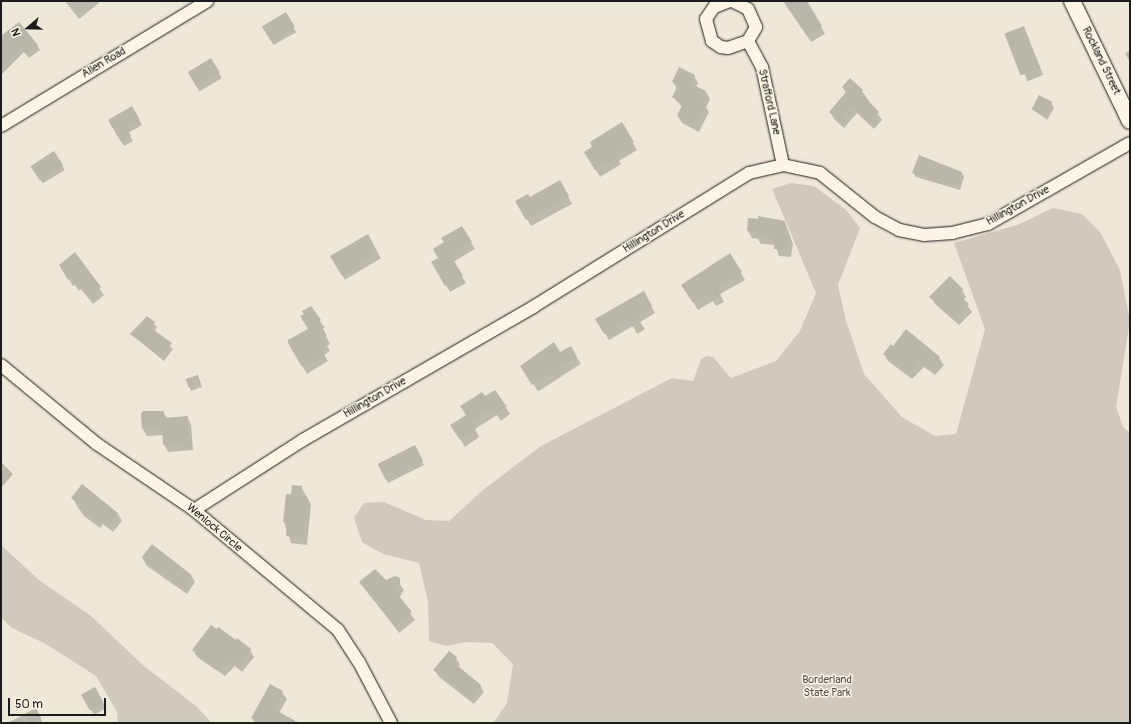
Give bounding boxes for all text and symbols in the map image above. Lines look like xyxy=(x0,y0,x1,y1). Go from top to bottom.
north arrow xyxy=(8,8,48,48)
street label: Rockland Street xyxy=(1079,25,1123,97)
text: N xyxy=(9,27,24,38)
street label: Allen Road xyxy=(80,45,128,81)
street label: Strafford Lane xyxy=(755,68,783,136)
street label: Hillington Drive xyxy=(984,183,1052,229)
street label: Hillington Drive xyxy=(621,208,687,256)
street label: Hillington Drive xyxy=(341,375,409,421)
street label: Wenlock Circle xyxy=(184,501,244,555)
park label: Borderland State Park xyxy=(802,674,852,700)
scale bar xyxy=(10,690,108,716)
text: 50 m xyxy=(15,697,43,712)

